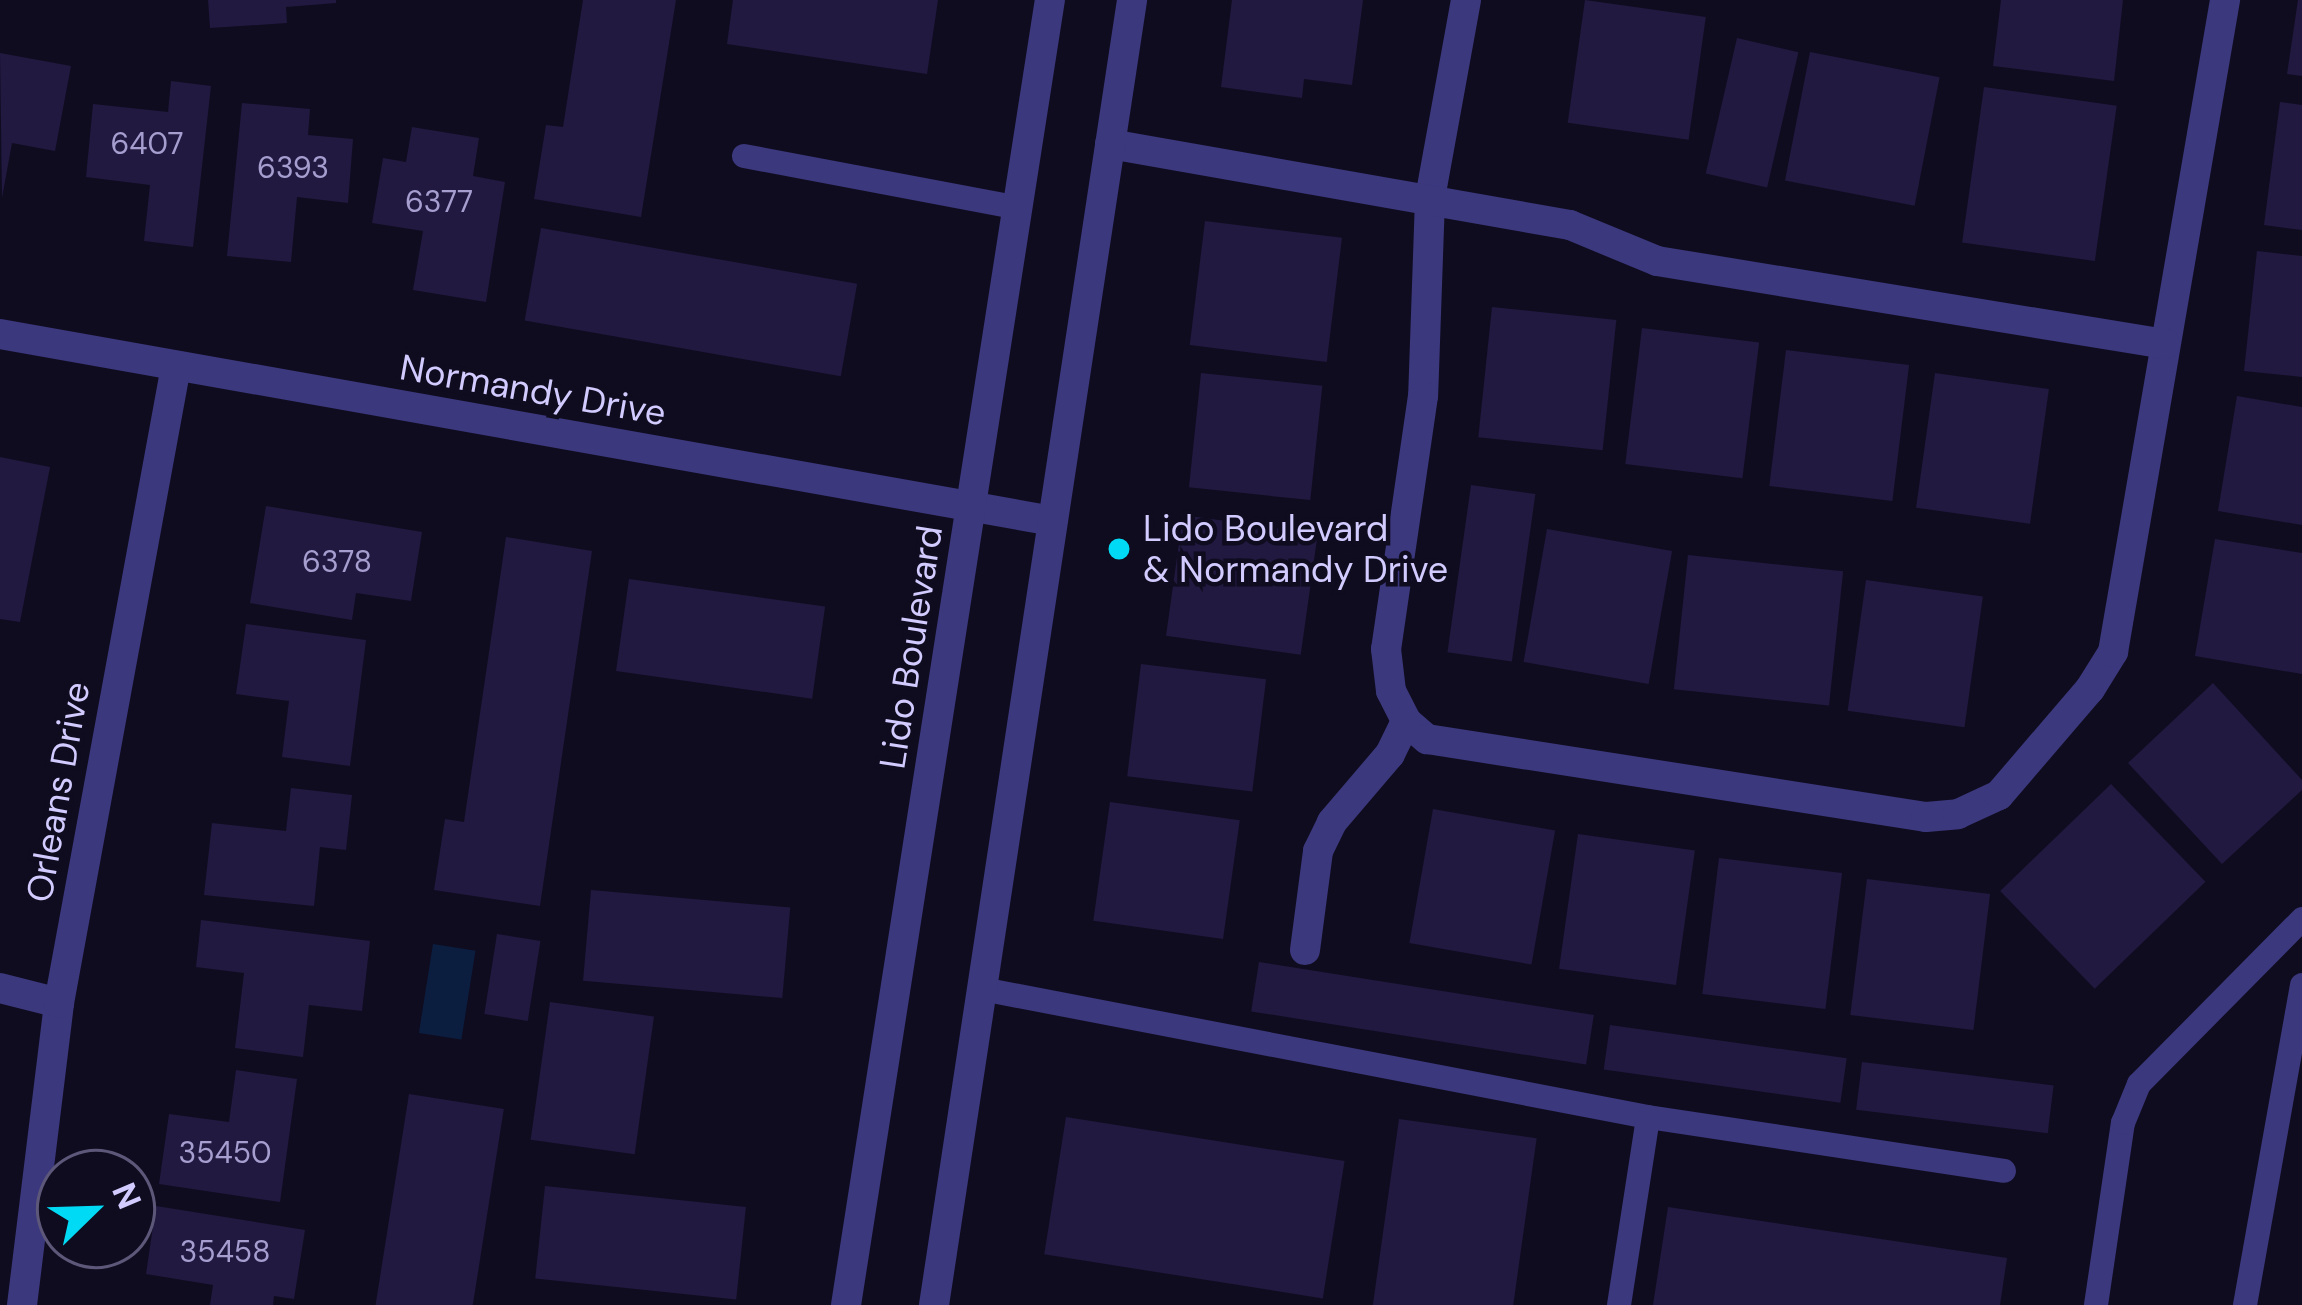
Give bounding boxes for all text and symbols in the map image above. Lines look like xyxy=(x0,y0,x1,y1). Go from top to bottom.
house number: 6407 xyxy=(110,126,184,162)
house number: 6393 xyxy=(257,150,329,186)
house number: 6377 xyxy=(405,184,473,220)
street label: Normandy Drive xyxy=(397,345,669,435)
place label: Lido Boulevard & Normandy Drive xyxy=(1143,506,1448,591)
street label: Lido Boulevard xyxy=(870,522,952,772)
marker: Lido Boulevard & Normandy Drive xyxy=(1106,536,1132,562)
house number: 6378 xyxy=(302,544,372,580)
street label: Orleans Drive xyxy=(17,679,99,905)
house number: 35450 xyxy=(178,1135,272,1171)
north arrow xyxy=(36,1149,156,1269)
text: N xyxy=(102,1176,151,1215)
house number: 35458 xyxy=(180,1234,270,1270)

